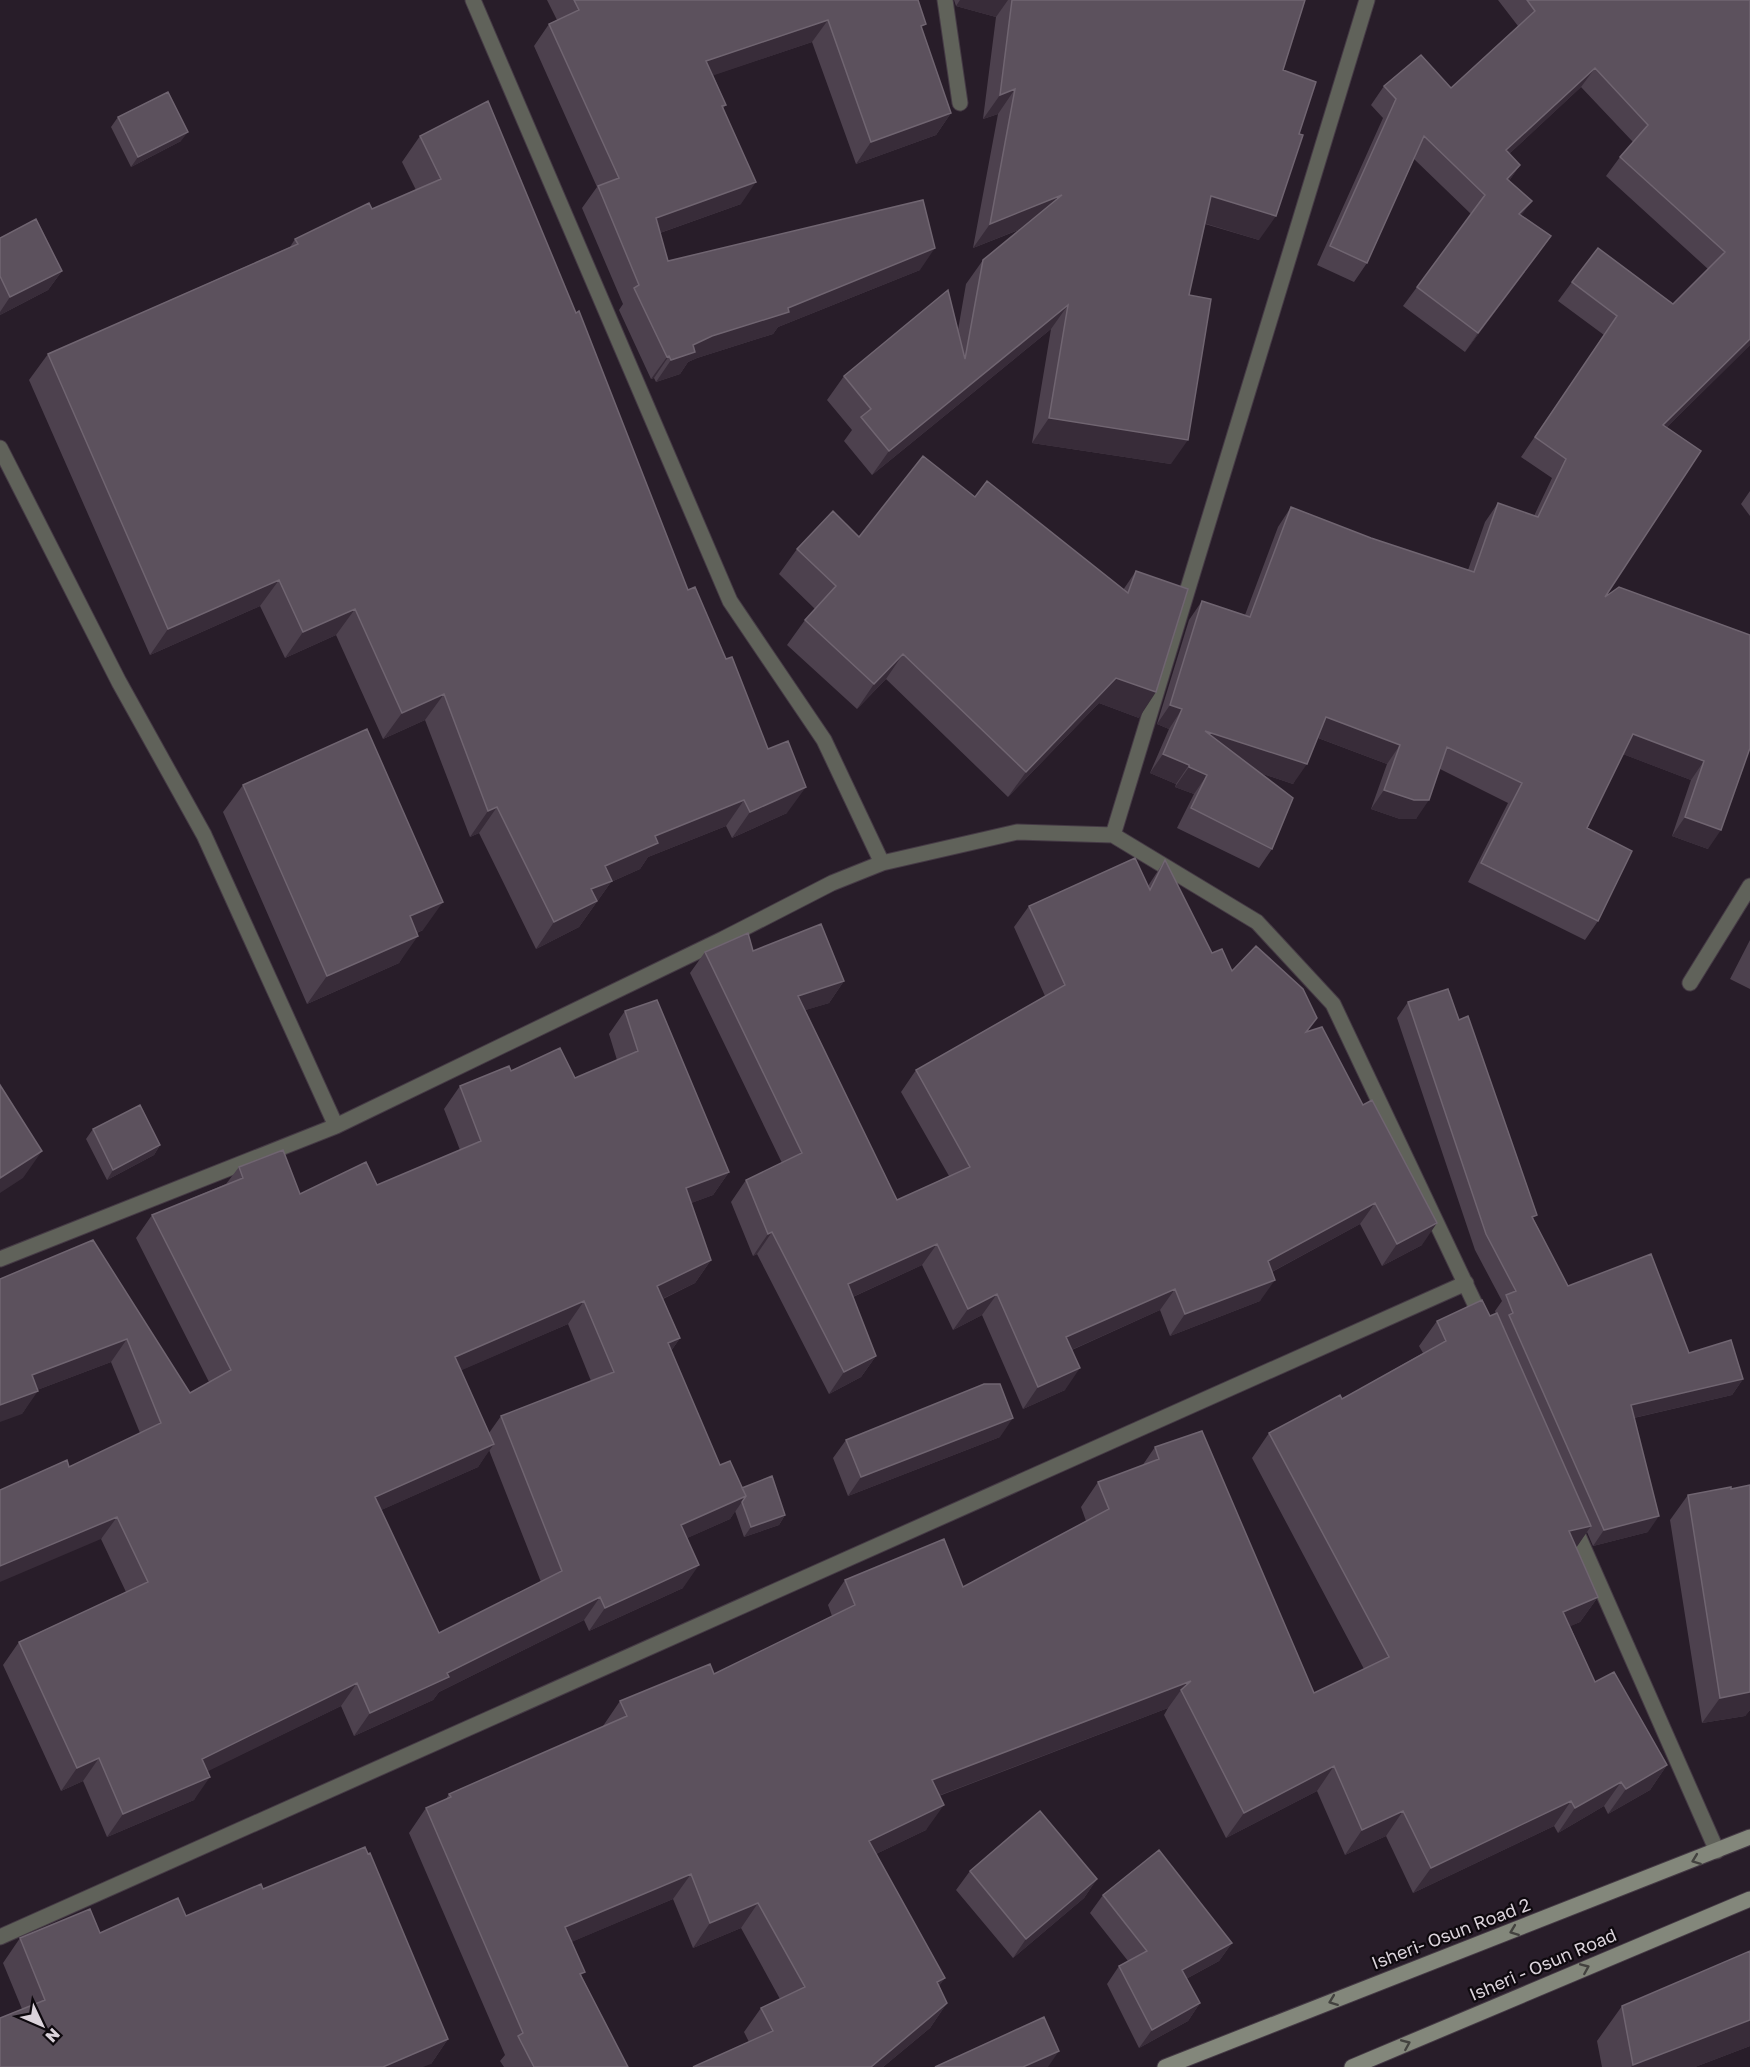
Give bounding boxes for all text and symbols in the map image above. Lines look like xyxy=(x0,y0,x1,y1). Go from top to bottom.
one-way arrow xyxy=(1691,1852,1702,1865)
street label: Isheri- Osun Road 2 xyxy=(1368,1893,1533,1973)
street label: Isheri - Osun Road xyxy=(1466,1923,1620,2005)
one-way arrow xyxy=(1510,1923,1520,1936)
one-way arrow xyxy=(1579,1964,1590,1976)
one-way arrow xyxy=(1328,1994,1339,2007)
north arrow xyxy=(12,1995,72,2055)
text: N xyxy=(41,2024,64,2047)
one-way arrow xyxy=(1399,2039,1410,2051)

